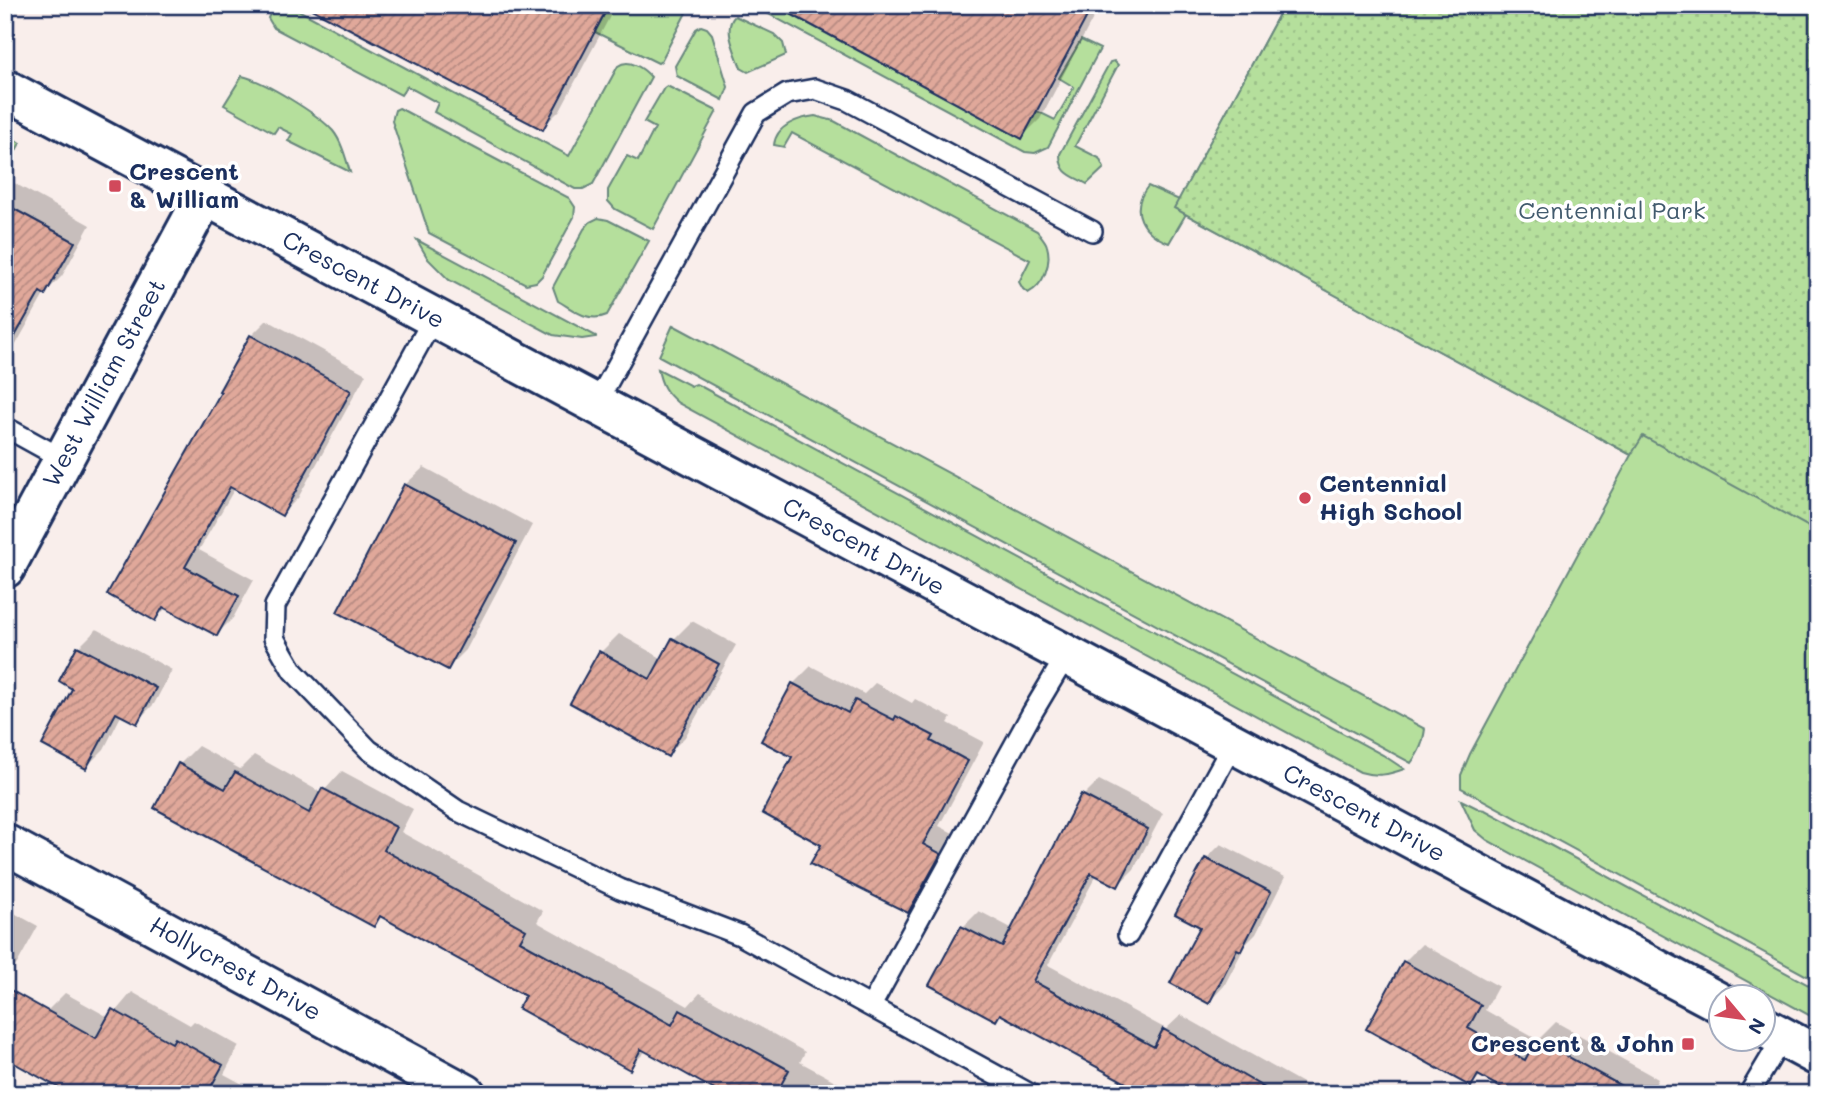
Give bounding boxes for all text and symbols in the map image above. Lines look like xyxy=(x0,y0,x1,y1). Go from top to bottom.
place label: Crescent & William xyxy=(129,155,239,214)
marker: Crescent & William xyxy=(107,178,123,194)
park label: Centennial Park xyxy=(1518,194,1706,225)
street label: Crescent Drive xyxy=(277,223,451,335)
street label: West William Street xyxy=(34,273,171,492)
place label: Centennial High School xyxy=(1319,467,1462,526)
street label: Crescent Drive xyxy=(778,489,951,601)
marker: Centennial High School xyxy=(1297,490,1313,506)
street label: Crescent Drive xyxy=(1278,756,1451,868)
street label: Hollycrest Drive xyxy=(145,909,327,1027)
north arrow xyxy=(1708,984,1778,1054)
text: N xyxy=(1743,1014,1772,1039)
place label: Crescent & John xyxy=(1471,1027,1674,1058)
marker: Crescent & John xyxy=(1680,1036,1696,1052)

